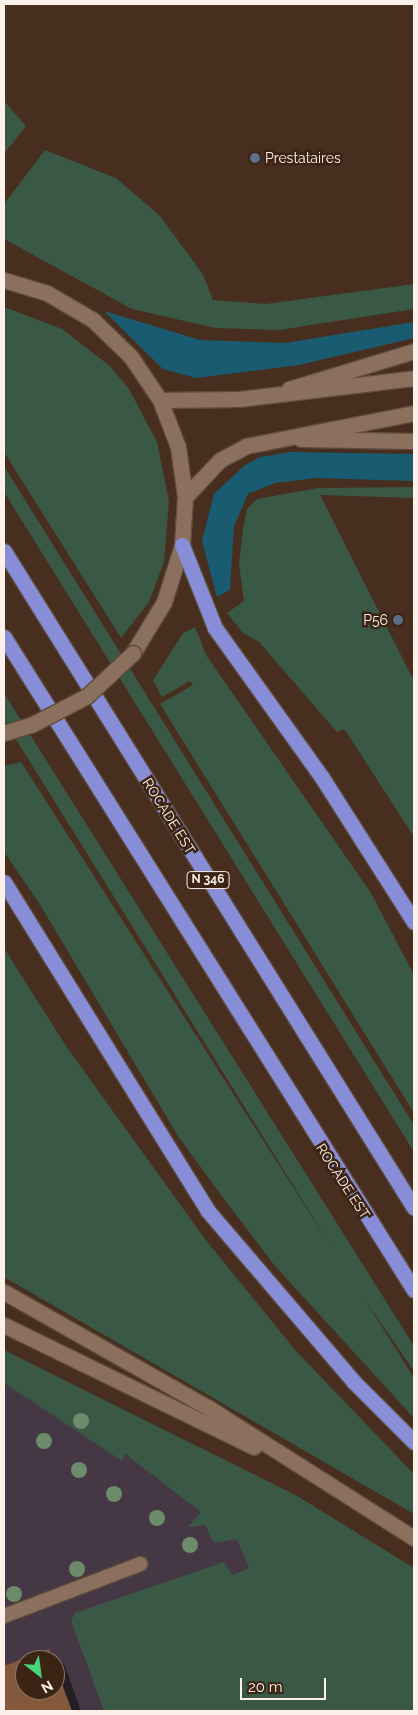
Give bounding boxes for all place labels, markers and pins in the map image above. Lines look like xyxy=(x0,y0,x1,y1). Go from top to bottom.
place label: Prestataires xyxy=(265,150,341,166)
marker: Prestataires xyxy=(249,152,261,164)
place label: P56 xyxy=(363,612,388,628)
marker: P56 xyxy=(392,614,404,626)

